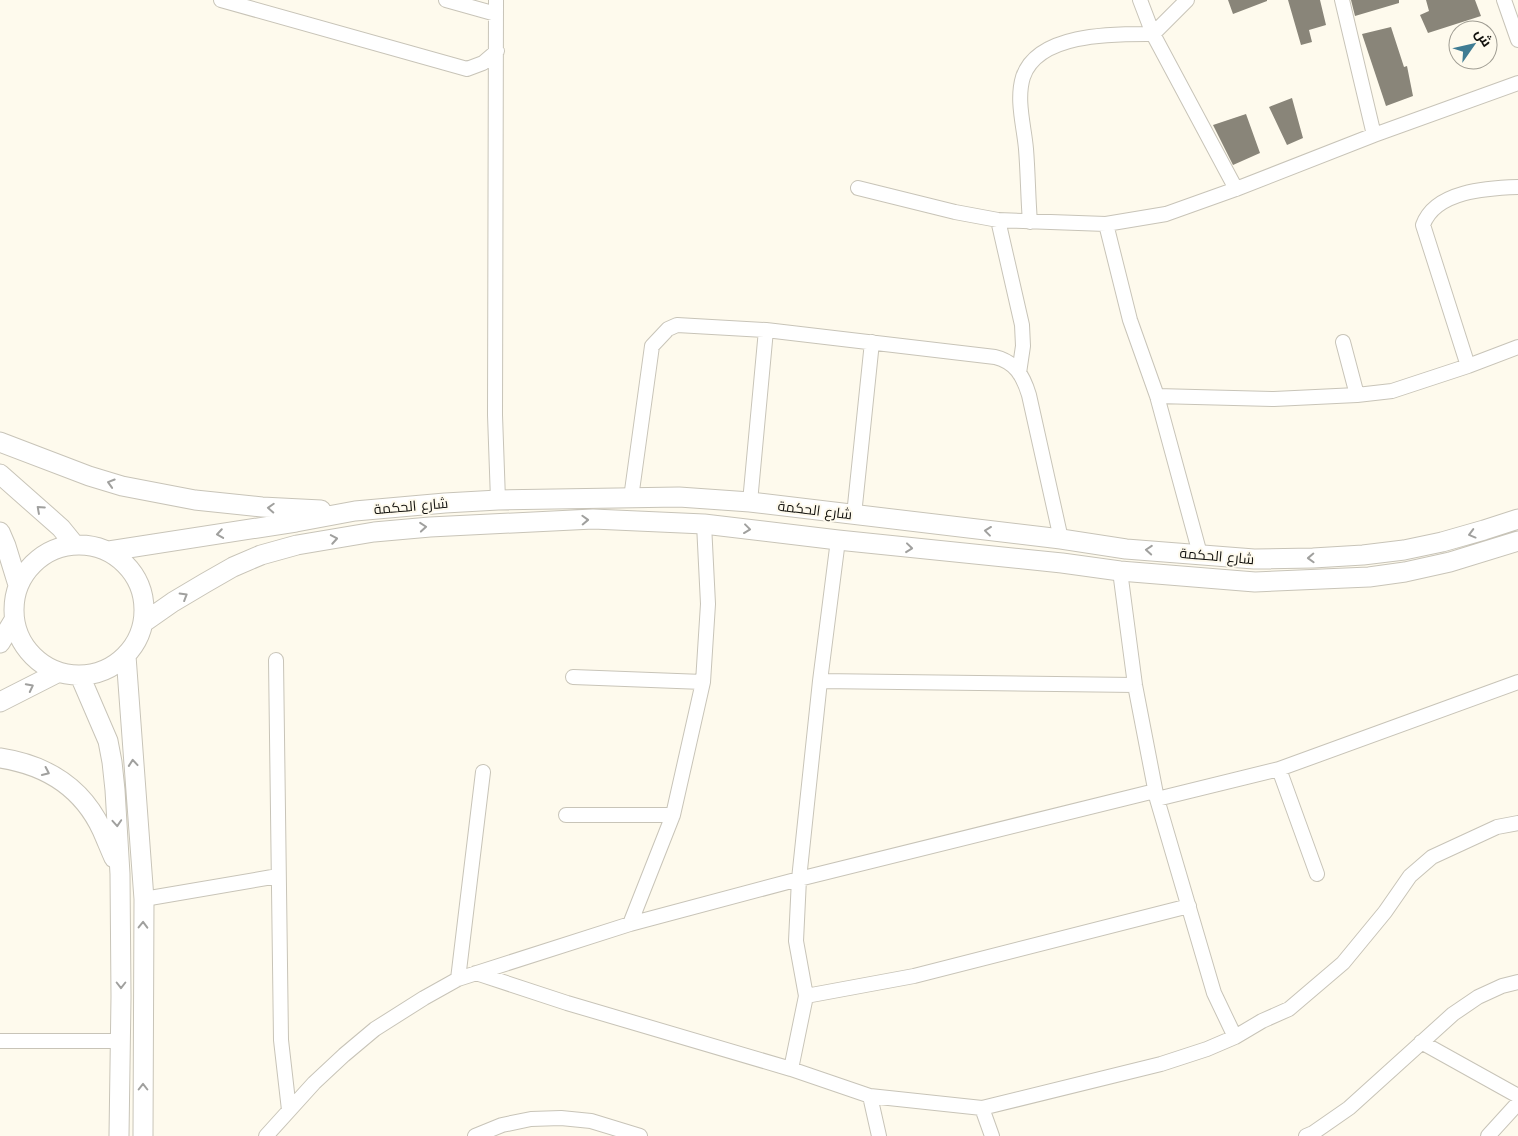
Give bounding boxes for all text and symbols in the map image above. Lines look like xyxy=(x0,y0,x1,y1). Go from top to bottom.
north arrow xyxy=(1448,20,1498,70)
text: ش xyxy=(1471,26,1495,50)
one-way arrow xyxy=(107,478,115,488)
street label: شارع الحكمة xyxy=(373,495,449,518)
street label: شارع الحكمة xyxy=(777,498,853,523)
one-way arrow xyxy=(267,502,275,513)
one-way arrow xyxy=(36,506,45,515)
one-way arrow xyxy=(581,514,589,525)
one-way arrow xyxy=(419,522,427,533)
one-way arrow xyxy=(744,523,752,534)
one-way arrow xyxy=(984,526,992,537)
one-way arrow xyxy=(216,528,224,539)
one-way arrow xyxy=(1468,528,1476,538)
one-way arrow xyxy=(330,534,338,544)
one-way arrow xyxy=(905,542,913,553)
one-way arrow xyxy=(1145,545,1153,556)
street label: شارع الحكمة xyxy=(1179,545,1255,568)
one-way arrow xyxy=(1307,553,1315,563)
one-way arrow xyxy=(178,592,187,602)
one-way arrow xyxy=(24,683,33,693)
one-way arrow xyxy=(128,758,139,766)
one-way arrow xyxy=(41,766,50,776)
one-way arrow xyxy=(111,819,122,827)
one-way arrow xyxy=(138,921,148,928)
one-way arrow xyxy=(116,982,126,990)
one-way arrow xyxy=(138,1083,148,1091)

